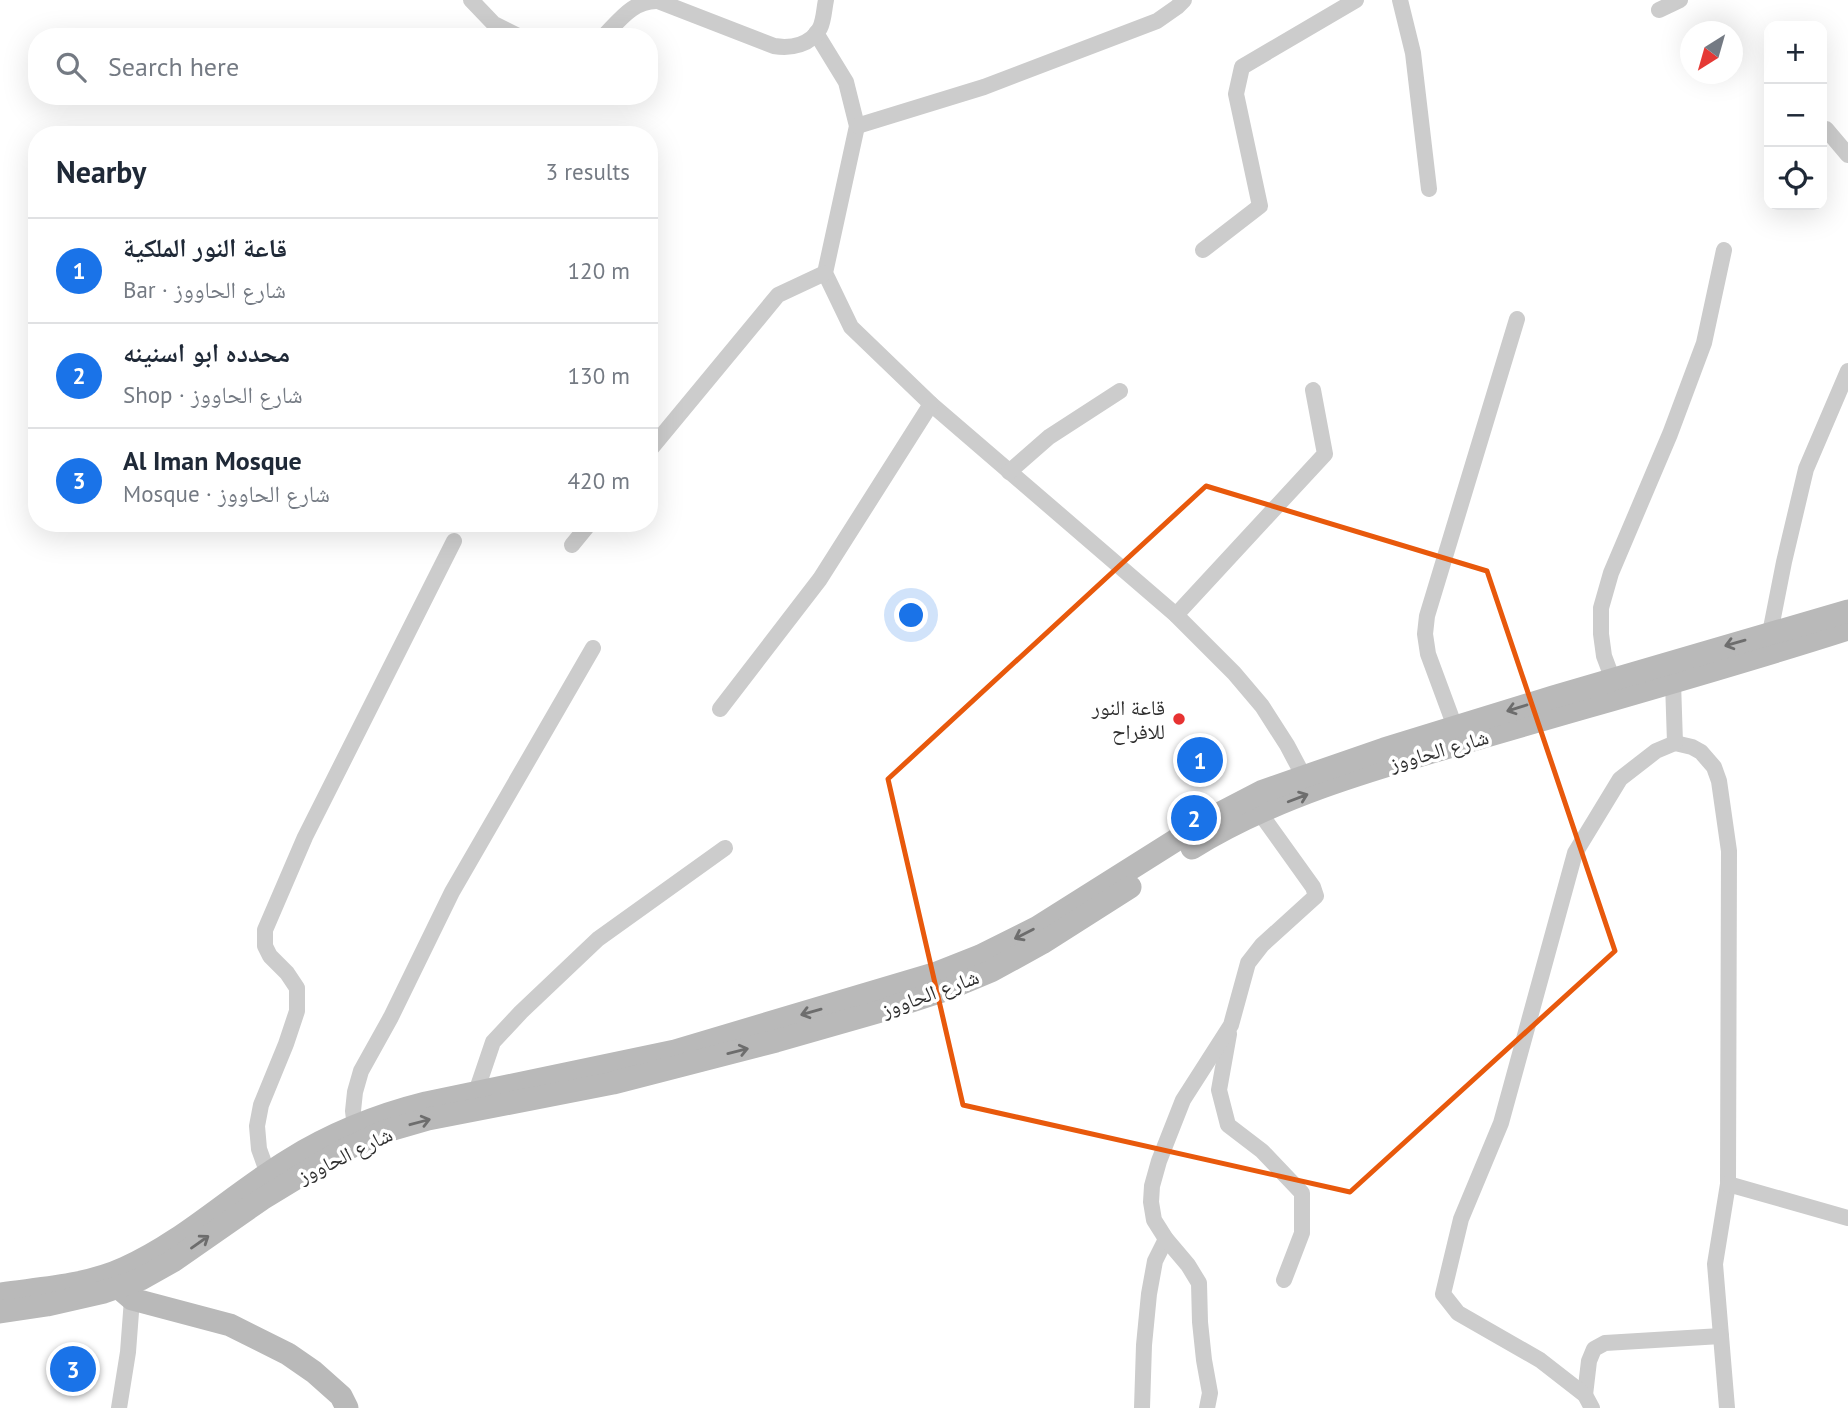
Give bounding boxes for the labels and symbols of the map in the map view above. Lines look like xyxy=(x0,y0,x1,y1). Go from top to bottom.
north arrow xyxy=(1680,21,1743,84)
your location xyxy=(894,598,928,632)
one-way arrow xyxy=(1725,638,1747,651)
place label: قاعة النور للافراح xyxy=(1091,694,1165,745)
one-way arrow xyxy=(1507,703,1529,716)
marker: قاعة النور للافراح xyxy=(1171,711,1187,727)
street label: شارع الحاووز xyxy=(1385,723,1492,777)
pin: 1 xyxy=(1177,734,1223,786)
one-way arrow xyxy=(1287,790,1308,803)
pin: 2 xyxy=(1171,792,1217,844)
one-way arrow xyxy=(1014,927,1035,941)
street label: شارع الحاووز xyxy=(876,963,983,1023)
one-way arrow xyxy=(800,1006,822,1019)
one-way arrow xyxy=(726,1044,748,1057)
one-way arrow xyxy=(408,1115,431,1128)
street label: شارع الحاووز xyxy=(292,1120,397,1190)
one-way arrow xyxy=(190,1235,209,1249)
pin: 3 xyxy=(50,1343,96,1395)

